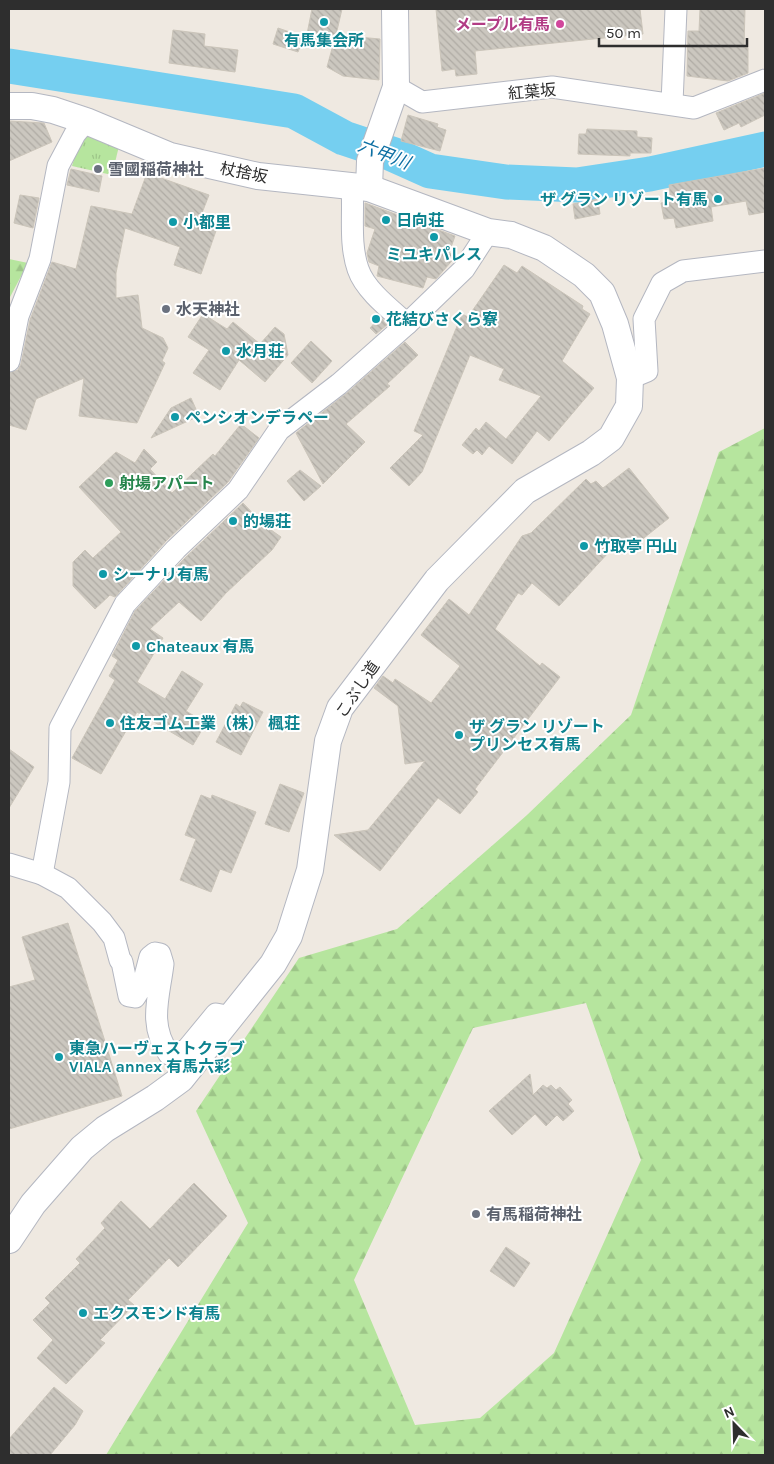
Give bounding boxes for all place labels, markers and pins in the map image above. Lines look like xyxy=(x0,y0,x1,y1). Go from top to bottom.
place label: メープル有馬 xyxy=(455,15,550,34)
marker: 有馬集会所 xyxy=(318,16,330,28)
marker: メープル有馬 xyxy=(554,18,566,30)
place label: 有馬集会所 xyxy=(284,31,364,50)
place label: 雪國稲荷神社 xyxy=(108,160,204,179)
marker: 雪國稲荷神社 xyxy=(92,163,104,175)
place label: ザ グラン リゾート有馬 xyxy=(540,190,708,209)
marker: ザ グラン リゾート有馬 xyxy=(712,193,724,205)
place label: 日向荘 xyxy=(396,211,444,230)
place label: 小都里 xyxy=(183,213,231,232)
marker: 日向荘 xyxy=(380,214,392,226)
marker: 小都里 xyxy=(167,216,179,228)
marker: ミユキパレス xyxy=(428,231,440,243)
place label: ミユキパレス xyxy=(386,245,482,264)
place label: 水天神社 xyxy=(176,300,240,319)
marker: 水天神社 xyxy=(160,303,172,315)
place label: 花結びさくら寮 xyxy=(386,310,498,329)
marker: 花結びさくら寮 xyxy=(370,313,382,325)
place label: 水月荘 xyxy=(236,342,284,361)
marker: 水月荘 xyxy=(220,345,232,357)
place label: ペンシオンデラペー xyxy=(185,408,329,427)
marker: ペンシオンデラペー xyxy=(169,411,181,423)
place label: 射場アパート xyxy=(119,474,215,493)
marker: 射場アパート xyxy=(103,477,115,489)
place label: 的場荘 xyxy=(243,512,291,531)
marker: 的場荘 xyxy=(227,515,239,527)
place label: 竹取亭 円山 xyxy=(594,537,678,556)
marker: 竹取亭 円山 xyxy=(578,540,590,552)
place label: シーナリ有馬 xyxy=(113,565,209,584)
marker: シーナリ有馬 xyxy=(97,568,109,580)
place label: Chateaux 有馬 xyxy=(146,637,255,656)
marker: Chateaux 有馬 xyxy=(130,640,142,652)
place label: 住友ゴム工業（株） 楓荘 xyxy=(119,714,300,733)
marker: 住友ゴム工業（株） 楓荘 xyxy=(104,717,116,729)
place label: ザ グラン リゾート プリンセス有馬 xyxy=(469,717,605,754)
marker: ザ グラン リゾート プリンセス有馬 xyxy=(453,729,465,741)
place label: 東急ハーヴェストクラブ VIALA annex 有馬六彩 xyxy=(69,1039,245,1076)
marker: 東急ハーヴェストクラブ VIALA annex 有馬六彩 xyxy=(53,1051,65,1063)
place label: 有馬稲荷神社 xyxy=(486,1205,582,1224)
marker: 有馬稲荷神社 xyxy=(470,1208,482,1220)
place label: エクスモンド有馬 xyxy=(93,1304,221,1323)
marker: エクスモンド有馬 xyxy=(77,1307,89,1319)

